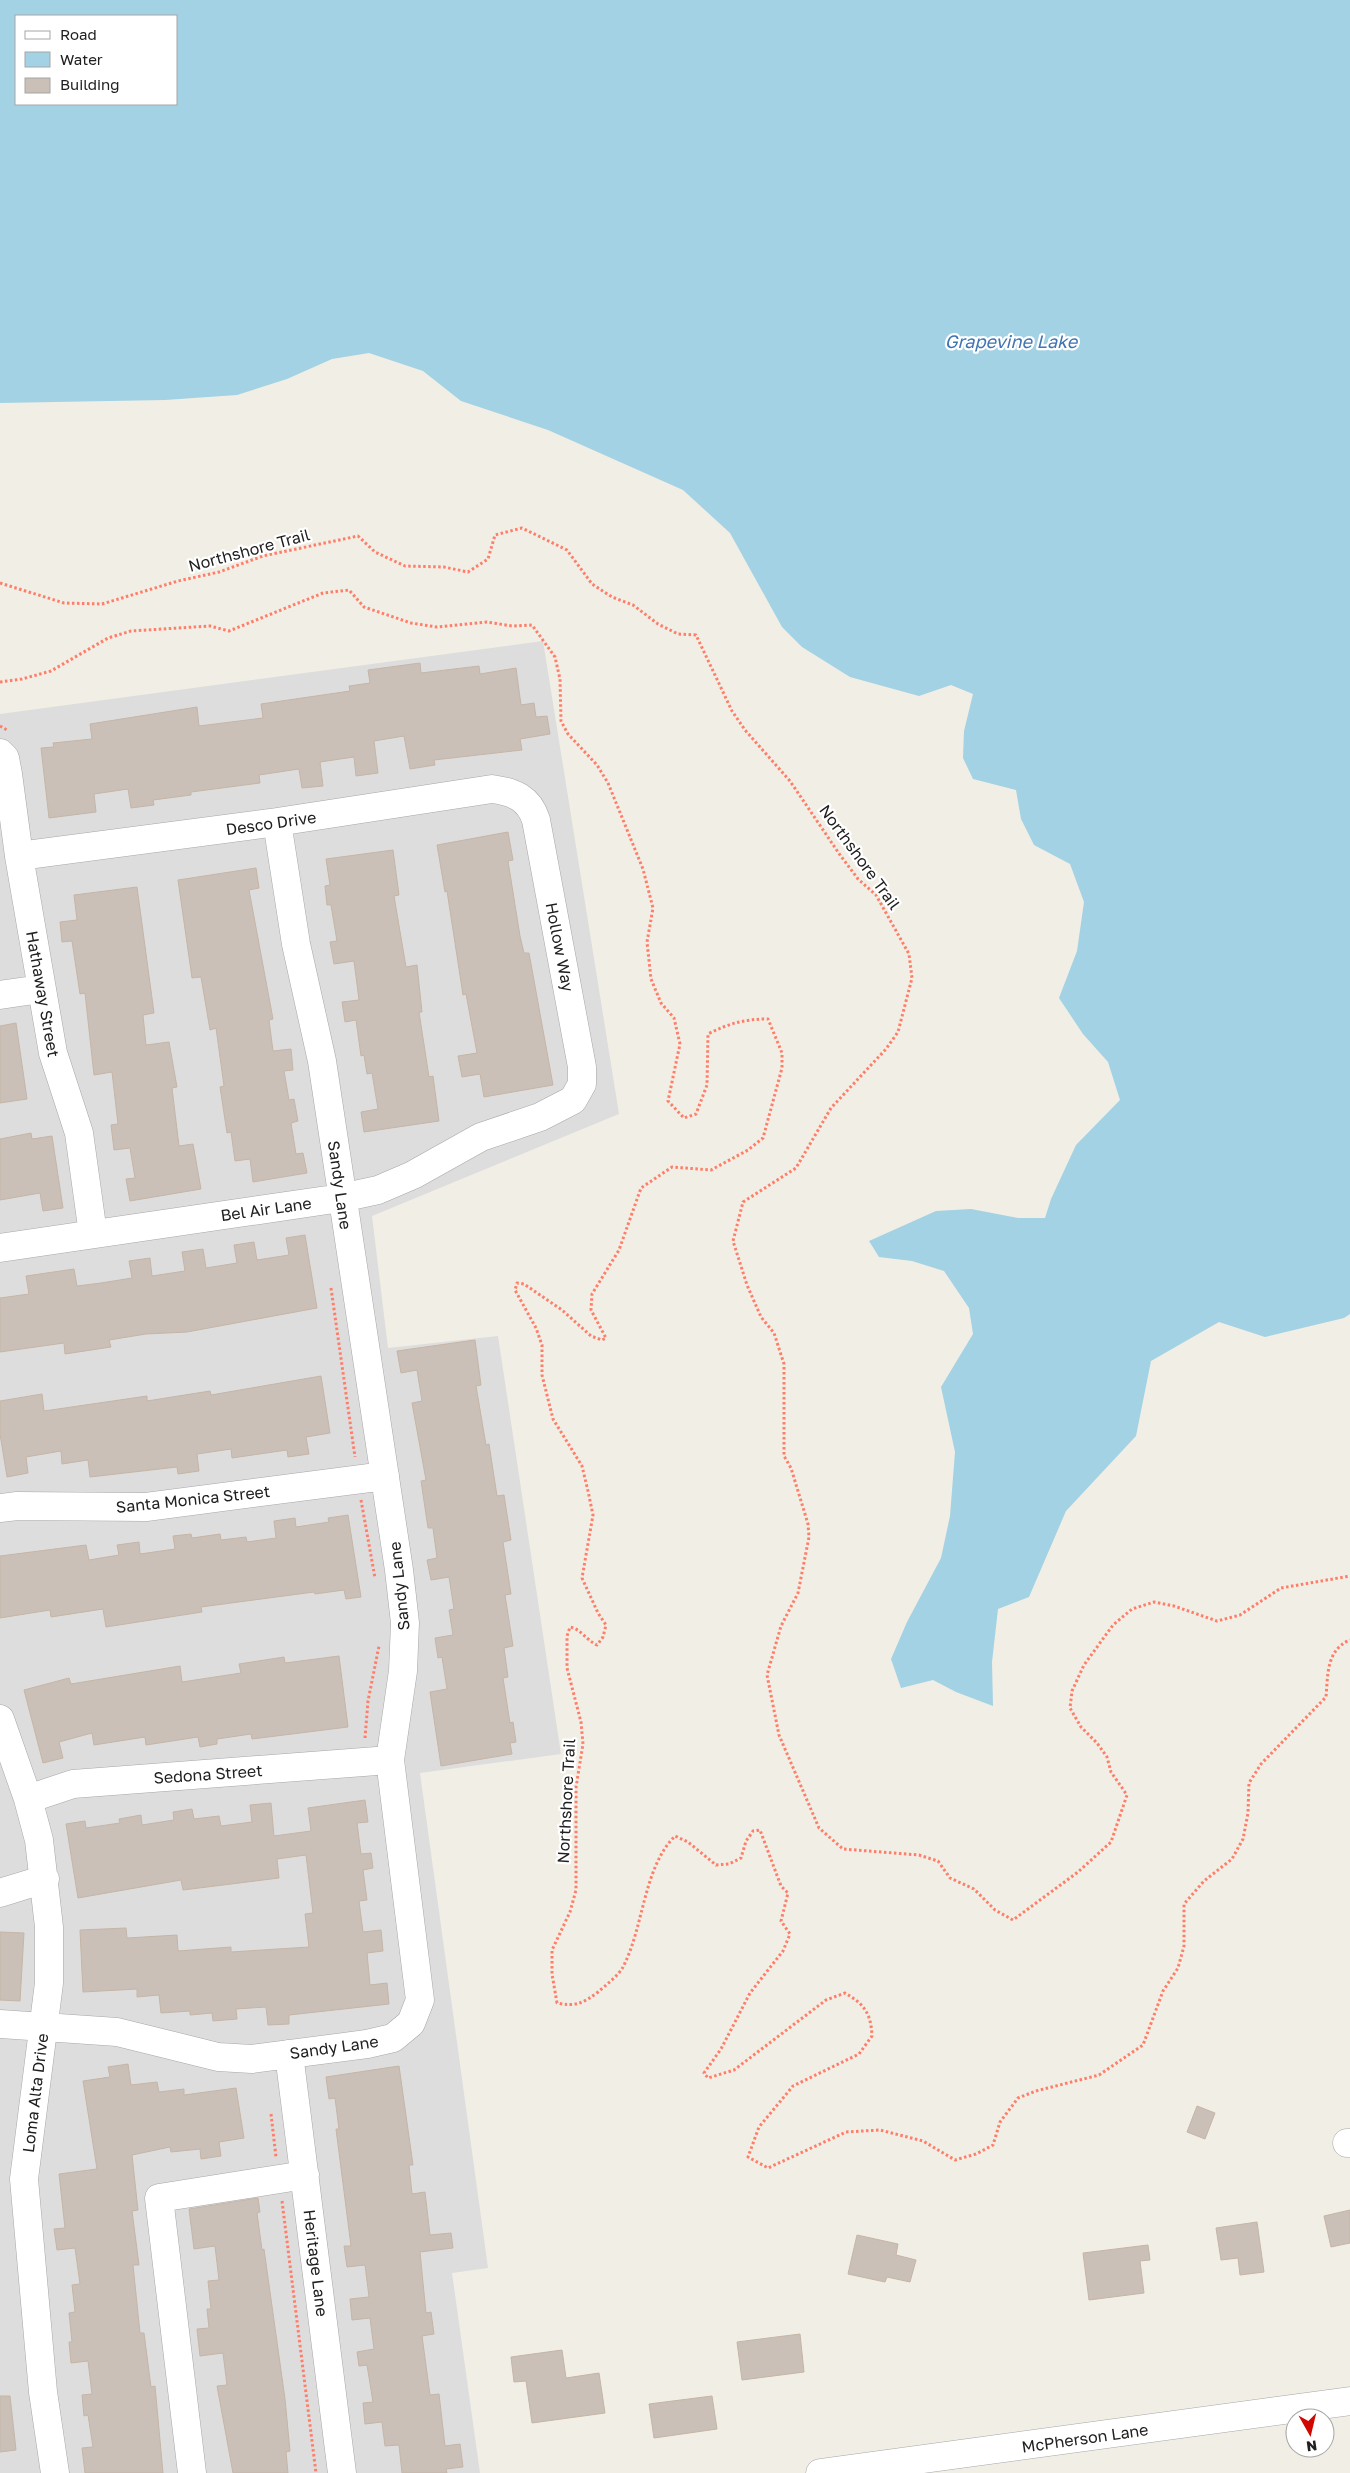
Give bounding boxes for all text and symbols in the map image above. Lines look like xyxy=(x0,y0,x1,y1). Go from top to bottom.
legend xyxy=(15,15,178,105)
text: Road xyxy=(60,25,97,43)
text: Water xyxy=(60,50,103,68)
text: Building xyxy=(60,75,120,93)
water label: Grapevine Lake xyxy=(945,330,1079,352)
street label: Northshore Trail xyxy=(186,524,312,576)
street label: Northshore Trail xyxy=(815,801,905,913)
street label: Desco Drive xyxy=(225,807,317,839)
street label: Hollow Way xyxy=(542,901,578,993)
street label: Hathaway Street xyxy=(22,929,64,1059)
street label: Sandy Lane xyxy=(324,1139,356,1231)
street label: Bel Air Lane xyxy=(219,1193,313,1225)
street label: Santa Monica Street xyxy=(115,1481,271,1517)
street label: Sandy Lane xyxy=(384,1541,414,1631)
street label: Northshore Trail xyxy=(553,1738,579,1864)
street label: Sedona Street xyxy=(153,1760,263,1788)
street label: Sandy Lane xyxy=(288,2031,380,2063)
street label: Loma Alta Drive xyxy=(18,2032,52,2154)
street label: Heritage Lane xyxy=(299,2208,333,2318)
north arrow xyxy=(1285,2408,1335,2458)
street label: McPherson Lane xyxy=(1020,2419,1150,2457)
text: N xyxy=(1305,2437,1318,2456)

